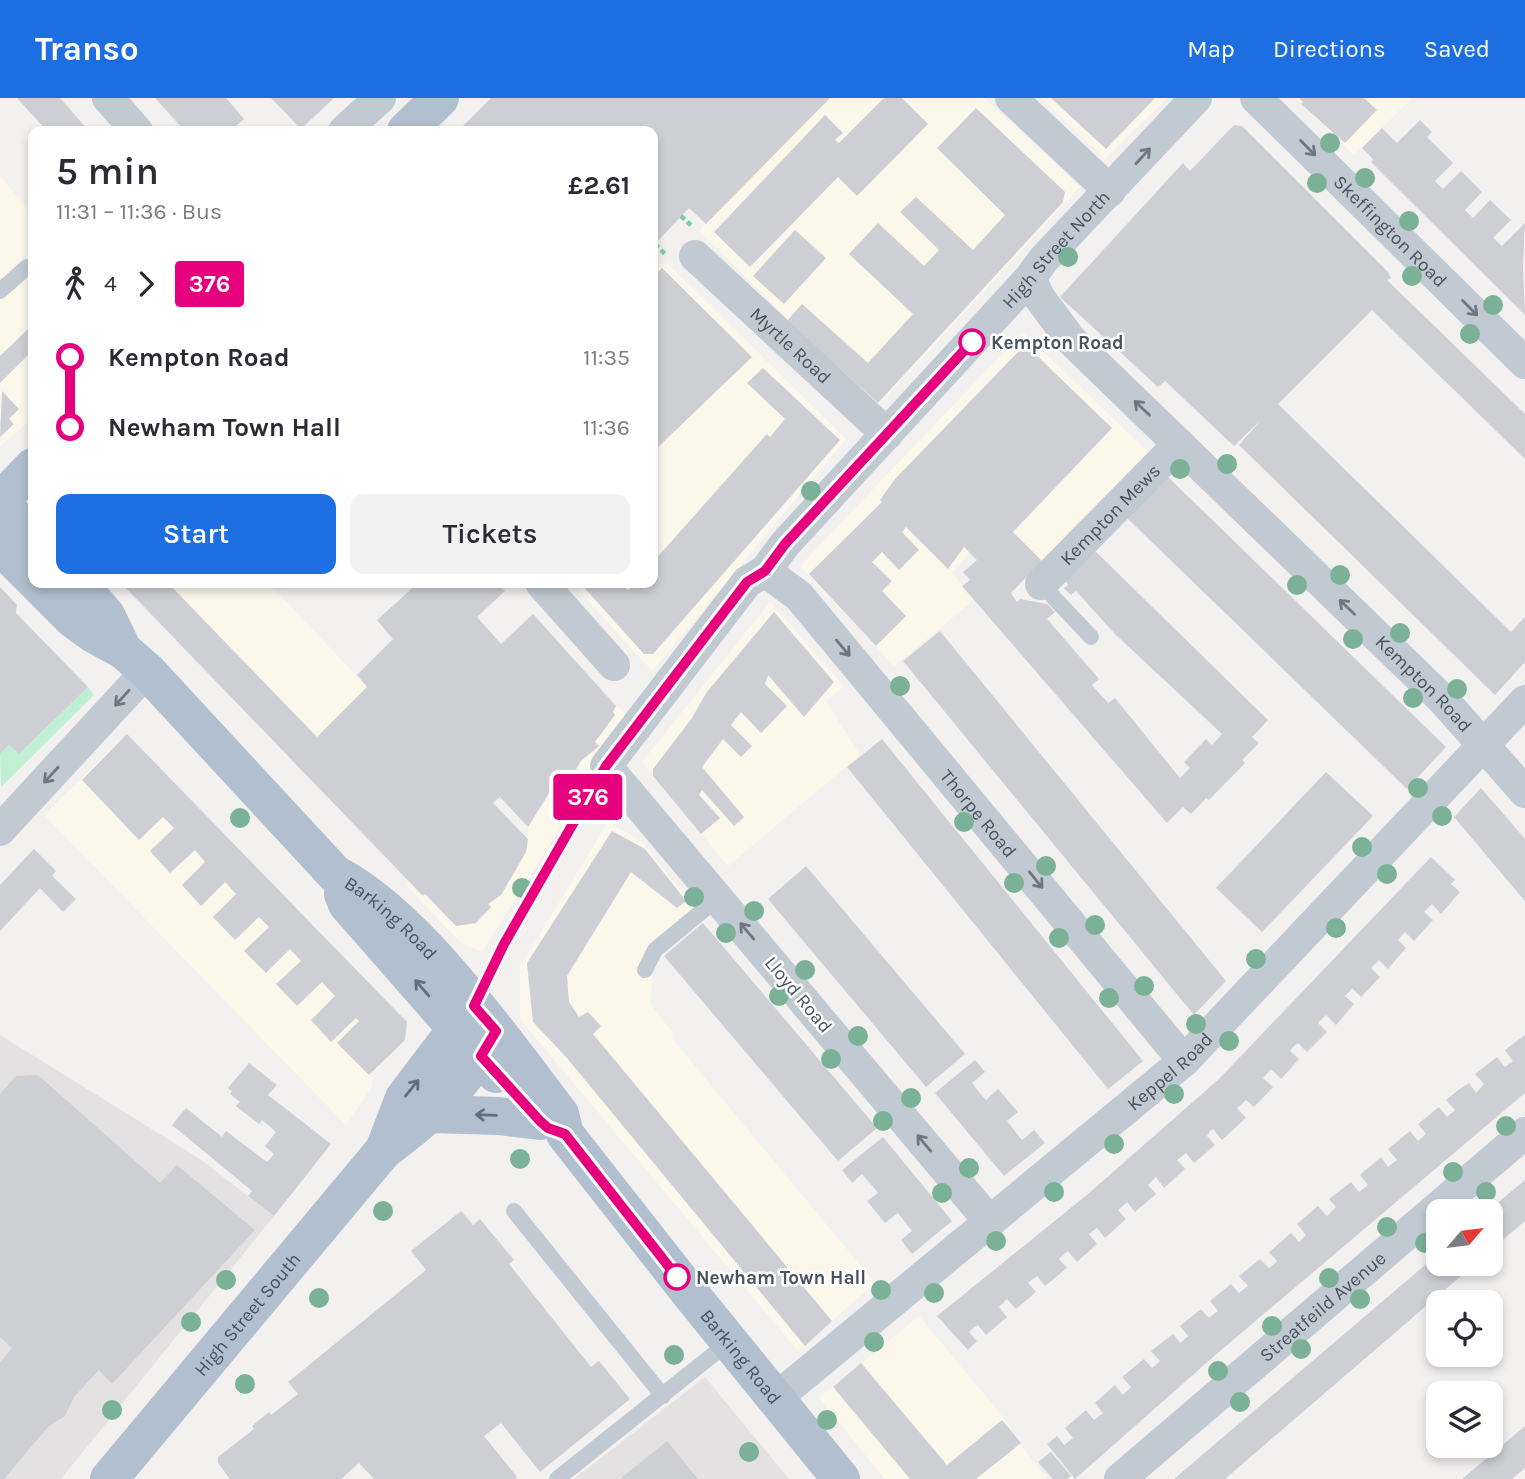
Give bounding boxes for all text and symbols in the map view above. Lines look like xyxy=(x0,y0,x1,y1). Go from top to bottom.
text: Transo xyxy=(35,30,139,68)
text: Map xyxy=(1187,35,1235,63)
text: Directions xyxy=(1273,35,1386,63)
text: Saved xyxy=(1424,35,1490,63)
one-way arrow xyxy=(1299,140,1316,157)
one-way arrow xyxy=(1134,148,1151,165)
text: 5 min xyxy=(56,149,159,194)
text: £2.61 xyxy=(568,170,630,201)
street label: Skeffington Road xyxy=(1329,171,1451,292)
street label: High Street North xyxy=(998,186,1115,313)
text: 11:31 – 11:36 · Bus xyxy=(56,198,222,225)
icon: walk xyxy=(56,265,94,303)
icon: forward xyxy=(127,265,165,303)
text: 4 xyxy=(104,270,117,297)
text: 376 xyxy=(189,270,230,298)
one-way arrow xyxy=(1461,300,1478,317)
street label: Myrtle Road xyxy=(745,303,835,389)
marker: Kempton Road xyxy=(959,329,985,355)
place label: Kempton Road xyxy=(991,332,1124,354)
text: Kempton Road xyxy=(108,342,290,373)
text: 11:35 xyxy=(583,344,630,371)
one-way arrow xyxy=(1134,400,1151,417)
text: Newham Town Hall xyxy=(108,412,341,443)
text: 11:36 xyxy=(583,414,630,441)
street label: Kempton Mews xyxy=(1056,460,1165,570)
button: Start xyxy=(56,494,336,574)
button: Tickets xyxy=(350,494,630,574)
one-way arrow xyxy=(1339,599,1356,616)
street label: Kempton Road xyxy=(1371,631,1476,737)
one-way arrow xyxy=(835,639,851,657)
one-way arrow xyxy=(114,689,131,706)
street label: Thorpe Road xyxy=(935,765,1021,862)
one-way arrow xyxy=(43,766,60,783)
line badge: 376 xyxy=(548,774,628,820)
text: 376 xyxy=(567,783,609,811)
one-way arrow xyxy=(1028,870,1043,888)
street label: Barking Road xyxy=(340,872,441,965)
one-way arrow xyxy=(739,922,755,940)
street label: Lloyd Road xyxy=(760,952,837,1037)
one-way arrow xyxy=(414,979,430,997)
street label: Keppel Road xyxy=(1123,1028,1217,1116)
one-way arrow xyxy=(405,1080,420,1098)
one-way arrow xyxy=(475,1109,498,1122)
one-way arrow xyxy=(916,1135,932,1153)
north arrow xyxy=(1426,1199,1503,1276)
map controls xyxy=(1426,1199,1503,1458)
street label: Streatfeild Avenue xyxy=(1255,1247,1390,1367)
street label: High Street South xyxy=(190,1249,305,1381)
marker: Newham Town Hall xyxy=(664,1264,690,1290)
place label: Newham Town Hall xyxy=(696,1267,866,1289)
button: locate xyxy=(1426,1290,1503,1367)
street label: Barking Road xyxy=(695,1305,786,1409)
button: layers xyxy=(1426,1381,1503,1458)

